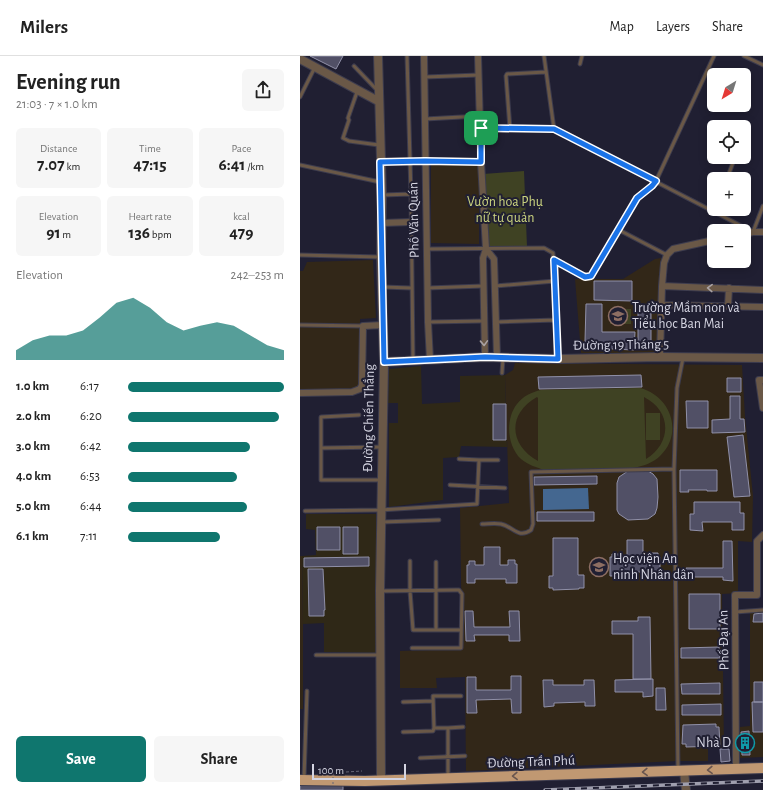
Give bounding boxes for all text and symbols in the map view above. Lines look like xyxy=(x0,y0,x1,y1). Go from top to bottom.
text: Milers xyxy=(20,18,68,37)
text: Map xyxy=(609,20,634,34)
text: Layers xyxy=(656,20,690,34)
text: Share xyxy=(712,20,743,34)
north arrow xyxy=(707,68,751,112)
map controls xyxy=(707,68,751,268)
button: share xyxy=(242,69,284,111)
text: Evening run xyxy=(16,71,121,93)
text: 21:03 · 7 × 1.0 km xyxy=(16,98,98,111)
pin xyxy=(464,111,498,145)
icon: arrive xyxy=(470,117,492,139)
button: locate xyxy=(707,120,751,164)
text: Distance xyxy=(40,143,77,154)
text: Time xyxy=(139,143,161,154)
text: Pace xyxy=(231,143,251,154)
text: 7.07 xyxy=(37,156,65,173)
text: 47:15 xyxy=(133,156,167,173)
text: 6:41 xyxy=(219,156,245,173)
text: km xyxy=(65,161,80,172)
text: /km xyxy=(245,161,264,172)
button: + xyxy=(707,172,751,216)
street label: Phố Văn Quán xyxy=(405,182,422,258)
park label: Vườn hoa Phụ nữ tự quản xyxy=(467,195,543,225)
text: Elevation xyxy=(39,211,79,222)
text: Heart rate xyxy=(128,211,172,222)
text: kcal xyxy=(233,211,250,222)
text: 91 xyxy=(46,224,61,241)
text: 136 xyxy=(128,224,150,241)
text: 479 xyxy=(229,224,253,241)
button: − xyxy=(707,224,751,268)
text: m xyxy=(61,229,71,240)
text: bpm xyxy=(150,229,172,240)
text: Elevation xyxy=(16,269,63,282)
text: 242–253 m xyxy=(230,269,284,282)
one-way arrow xyxy=(707,284,713,292)
place label: Trường Mầm non và Tiểu học Ban Mai xyxy=(632,300,740,331)
school or university icon: Trường Mầm non và Tiểu học Ban Mai xyxy=(607,305,629,327)
street label: Đường 19 Tháng 5 xyxy=(573,337,669,353)
one-way arrow xyxy=(480,340,488,346)
street label: Đường Chiến Thắng xyxy=(360,363,377,472)
text: 1.0 km xyxy=(16,380,49,393)
text: 6:17 xyxy=(80,380,99,393)
text: 2.0 km xyxy=(16,410,51,423)
text: 6:20 xyxy=(80,410,102,423)
text: 3.0 km xyxy=(16,440,50,453)
text: 6:42 xyxy=(80,440,101,453)
text: 4.0 km xyxy=(16,470,51,483)
text: 6:53 xyxy=(80,470,100,483)
text: 5.0 km xyxy=(16,500,50,513)
text: 6:44 xyxy=(80,500,102,513)
text: 6.1 km xyxy=(16,530,49,543)
text: 7:11 xyxy=(80,530,97,543)
place label: Học viện An ninh Nhân dân xyxy=(613,552,694,582)
school or university icon: Học viện An ninh Nhân dân xyxy=(588,556,610,578)
street label: Phố Đại An xyxy=(715,610,732,670)
building icon: Nhà D xyxy=(734,732,756,754)
button: Save xyxy=(16,736,146,782)
button: Share xyxy=(154,736,284,782)
place label: Nhà D xyxy=(696,736,731,750)
street label: Đường Trần Phú xyxy=(487,752,575,771)
scale bar xyxy=(312,762,406,781)
text: 100 m xyxy=(318,765,344,776)
one-way arrow xyxy=(707,766,713,774)
one-way arrow xyxy=(642,768,648,776)
one-way arrow xyxy=(512,772,518,780)

